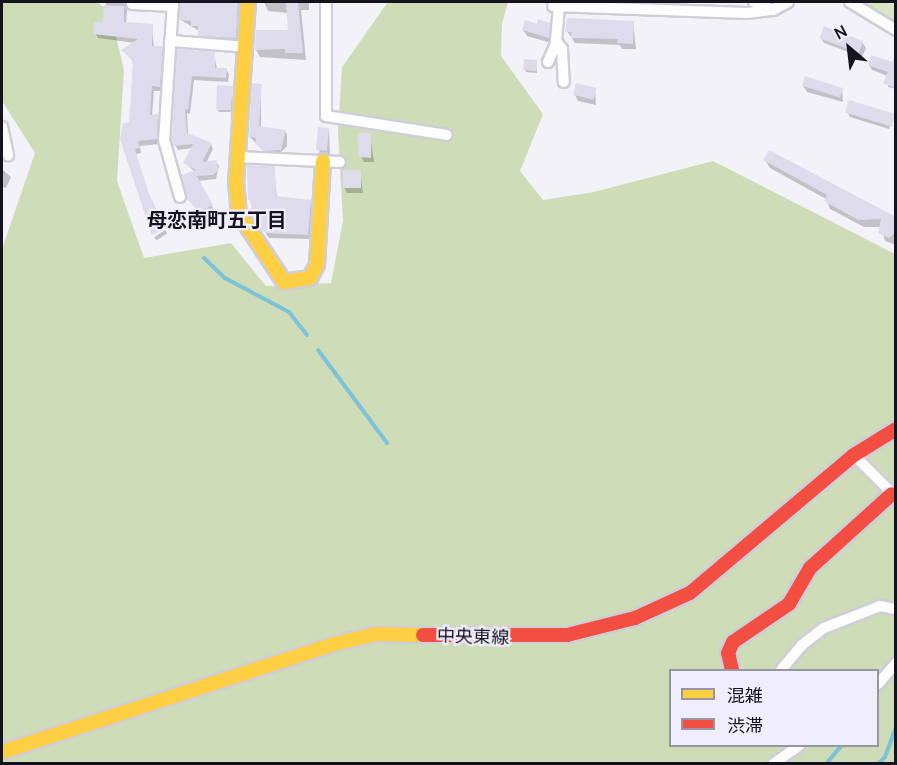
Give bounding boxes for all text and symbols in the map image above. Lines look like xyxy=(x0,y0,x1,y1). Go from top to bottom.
north arrow xyxy=(819,18,879,78)
text: N xyxy=(830,20,851,45)
district label: 母恋南町五丁目 xyxy=(147,207,287,231)
street label: 中央東線 xyxy=(437,624,509,648)
legend xyxy=(669,669,879,747)
text: 混雑 xyxy=(727,683,763,707)
text: 渋滞 xyxy=(727,713,763,737)

